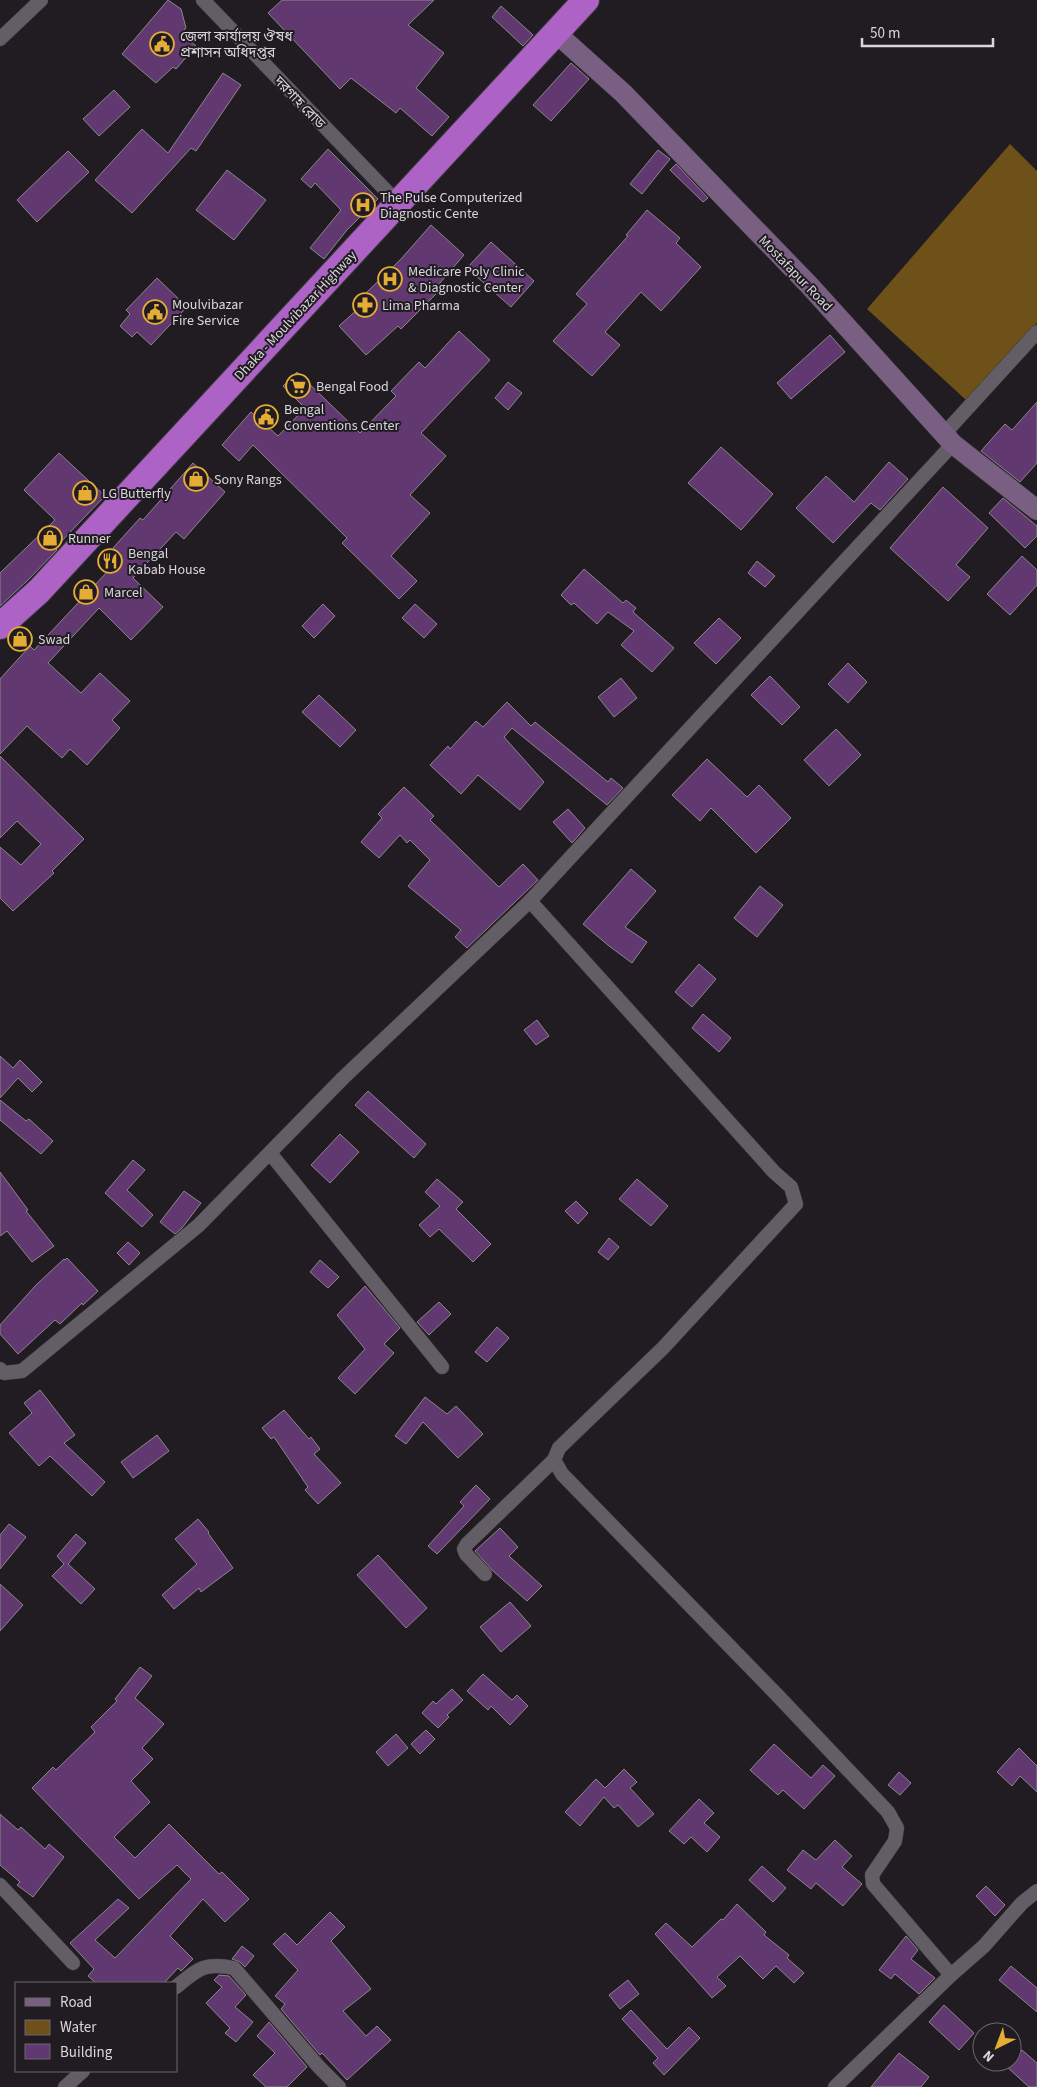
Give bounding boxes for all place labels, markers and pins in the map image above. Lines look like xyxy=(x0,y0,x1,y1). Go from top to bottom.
place label: জেলা কার্যালয় ঔষধ প্রশাসন অধিদপ্তর xyxy=(180,27,293,63)
public building icon: জেলা কার্যালয় ঔষধ প্রশাসন অধিদপ্তর xyxy=(149,31,175,57)
place label: The Pulse Computerized Diagnostic Cente xyxy=(380,188,522,224)
hospital icon: The Pulse Computerized Diagnostic Cente xyxy=(350,192,376,218)
place label: Medicare Poly Clinic & Diagnostic Center xyxy=(408,262,525,298)
hospital icon: Medicare Poly Clinic & Diagnostic Center xyxy=(377,266,403,292)
pharmacy icon: Lima Pharma xyxy=(352,292,378,318)
place label: Moulvibazar Fire Service xyxy=(172,295,243,331)
place label: Lima Pharma xyxy=(382,296,460,316)
public building icon: Moulvibazar Fire Service xyxy=(142,299,168,325)
supermarket icon: Bengal Food xyxy=(285,373,311,399)
place label: Bengal Food xyxy=(316,377,389,397)
place label: Bengal Conventions Center xyxy=(284,400,399,436)
public building icon: Bengal Conventions Center xyxy=(253,404,279,430)
shop icon: Sony Rangs xyxy=(183,466,209,492)
place label: Sony Rangs xyxy=(214,470,282,490)
shop icon: LG Butterfly xyxy=(72,480,98,506)
place label: LG Butterfly xyxy=(102,484,171,504)
shop icon: Runner xyxy=(37,525,63,551)
place label: Runner xyxy=(68,529,111,549)
place label: Bengal Kabab House xyxy=(128,544,206,580)
restaurant icon: Bengal Kabab House xyxy=(97,548,123,574)
shop icon: Marcel xyxy=(73,579,99,605)
place label: Marcel xyxy=(104,583,143,603)
shop icon: Swad xyxy=(7,626,33,652)
place label: Swad xyxy=(38,630,70,650)

